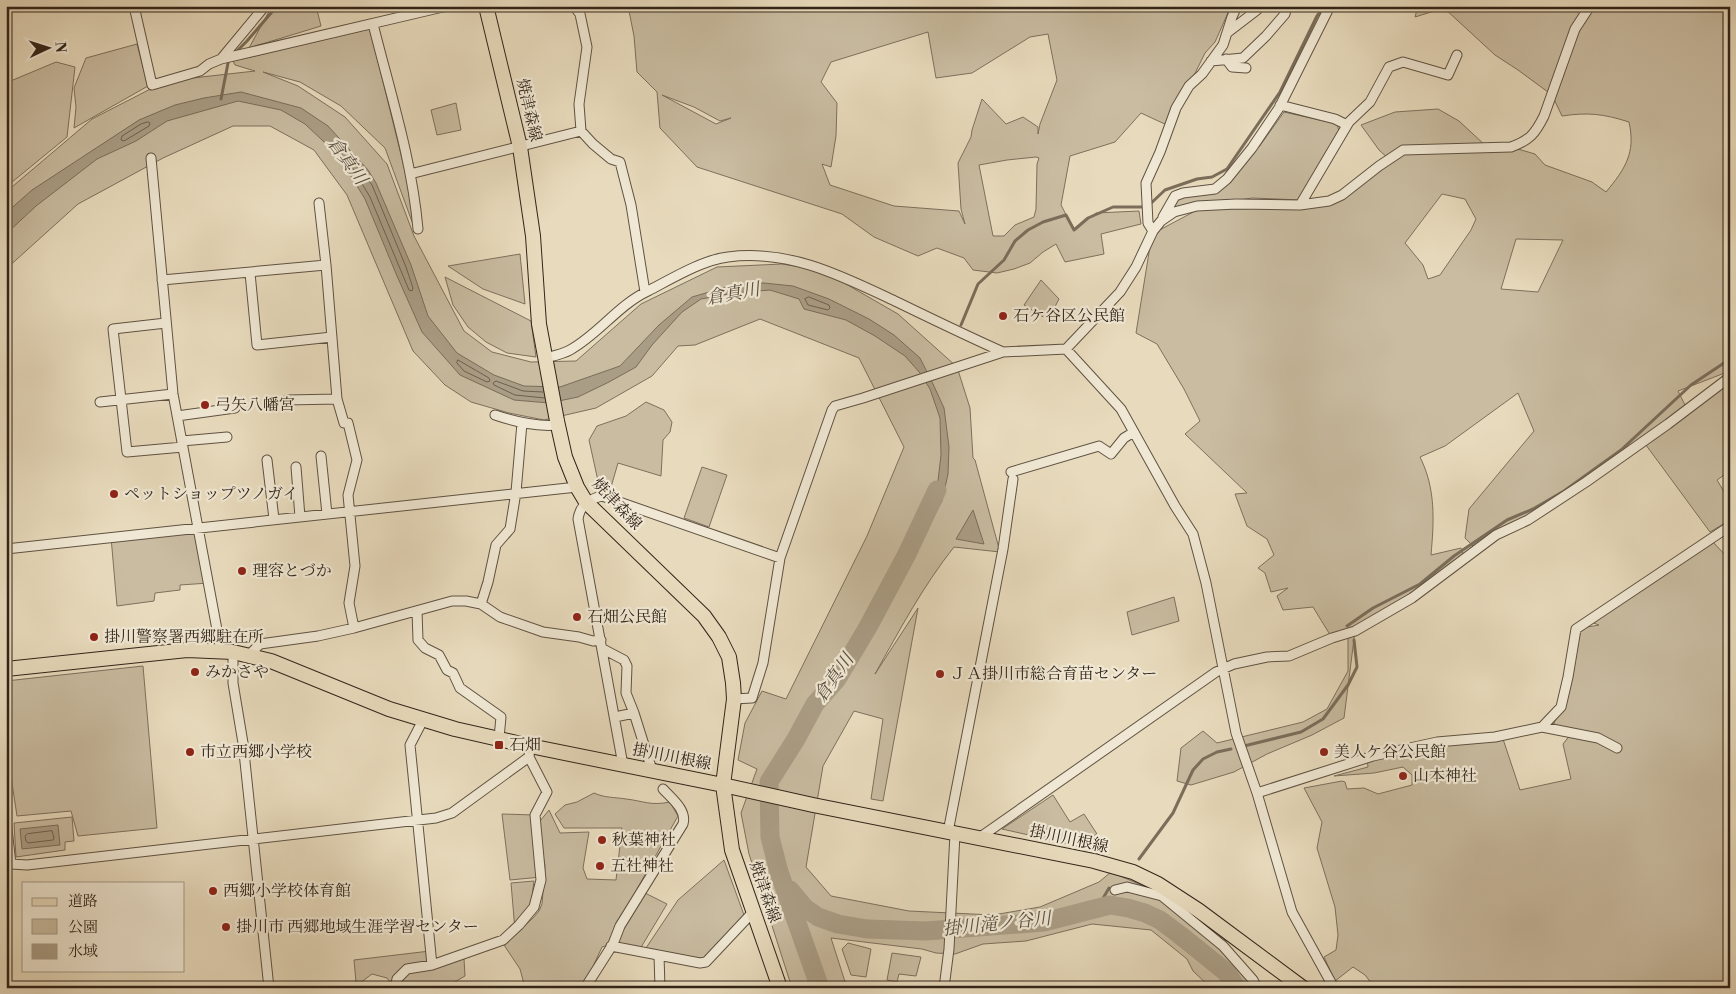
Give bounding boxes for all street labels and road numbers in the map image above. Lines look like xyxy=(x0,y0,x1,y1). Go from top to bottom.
street label: 焼津森線 xyxy=(512,77,546,143)
street label: 焼津森線 xyxy=(588,474,646,534)
street label: 掛川川根線 xyxy=(631,740,713,774)
street label: 掛川川根線 xyxy=(1028,821,1110,857)
street label: 焼津森線 xyxy=(745,858,785,926)

